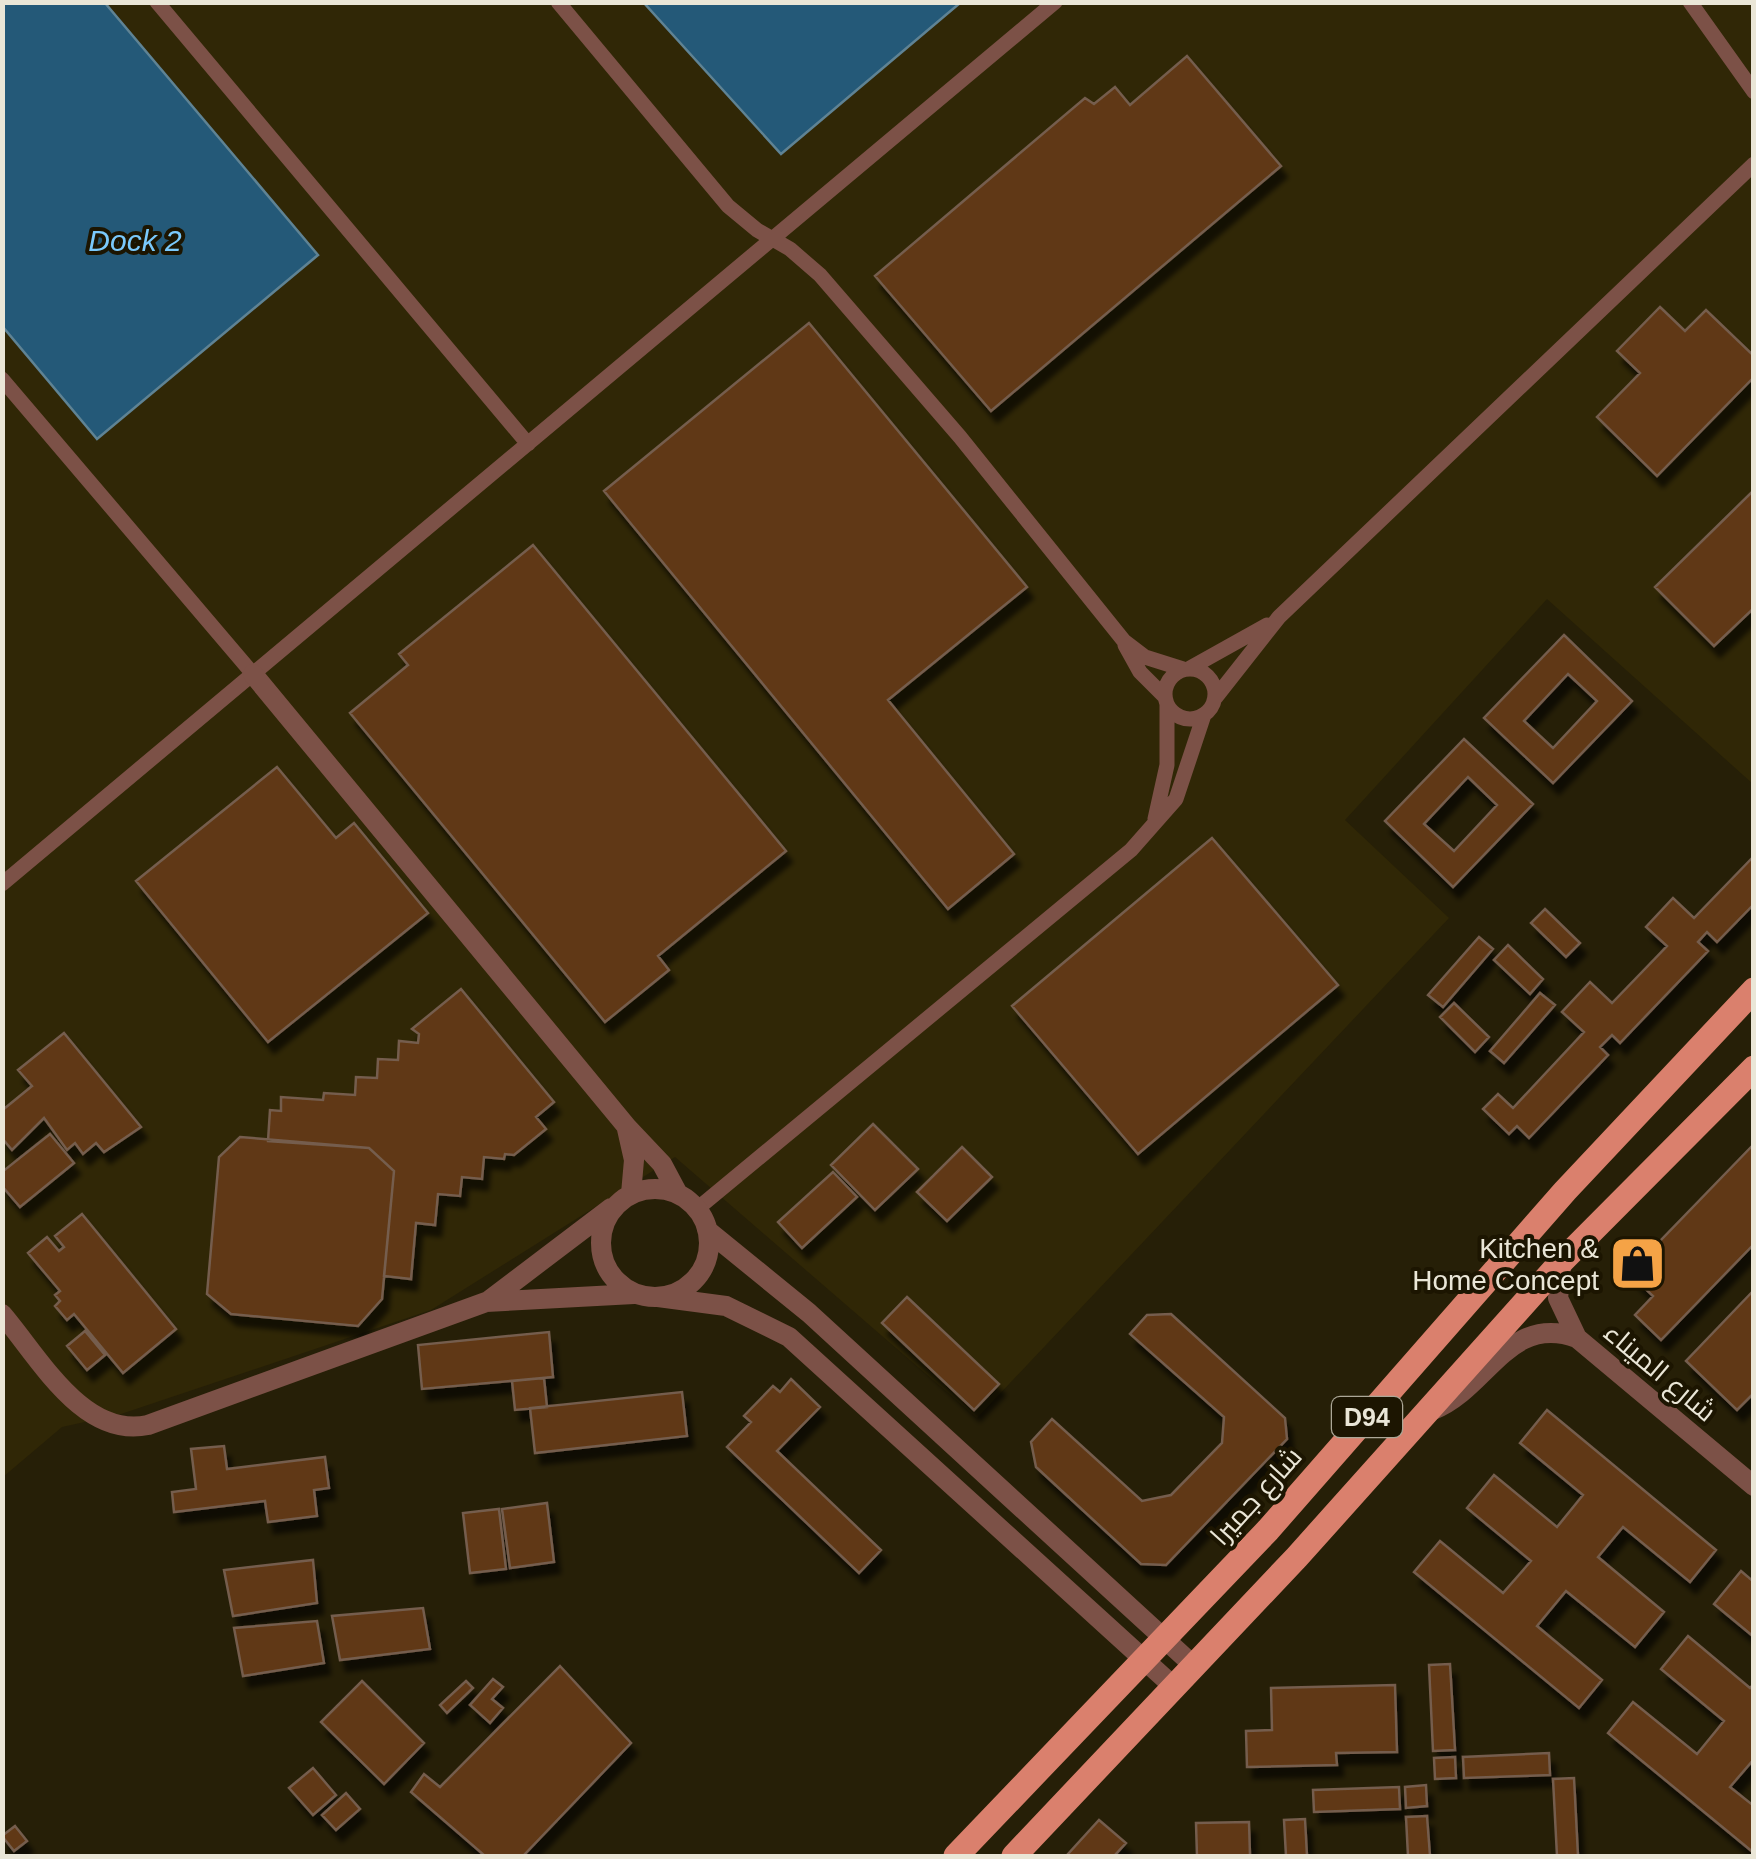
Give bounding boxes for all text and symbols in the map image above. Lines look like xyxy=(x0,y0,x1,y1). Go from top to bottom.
water label: Dock 2 xyxy=(88,224,182,257)
place label: Kitchen & Home Concept xyxy=(1412,1233,1599,1296)
shop icon: Kitchen & Home Concept xyxy=(1608,1234,1668,1294)
street label: شارع الميناء xyxy=(1596,1316,1722,1430)
road number: D94 xyxy=(1332,1397,1402,1437)
street label: شارع جميرا xyxy=(1204,1441,1310,1553)

